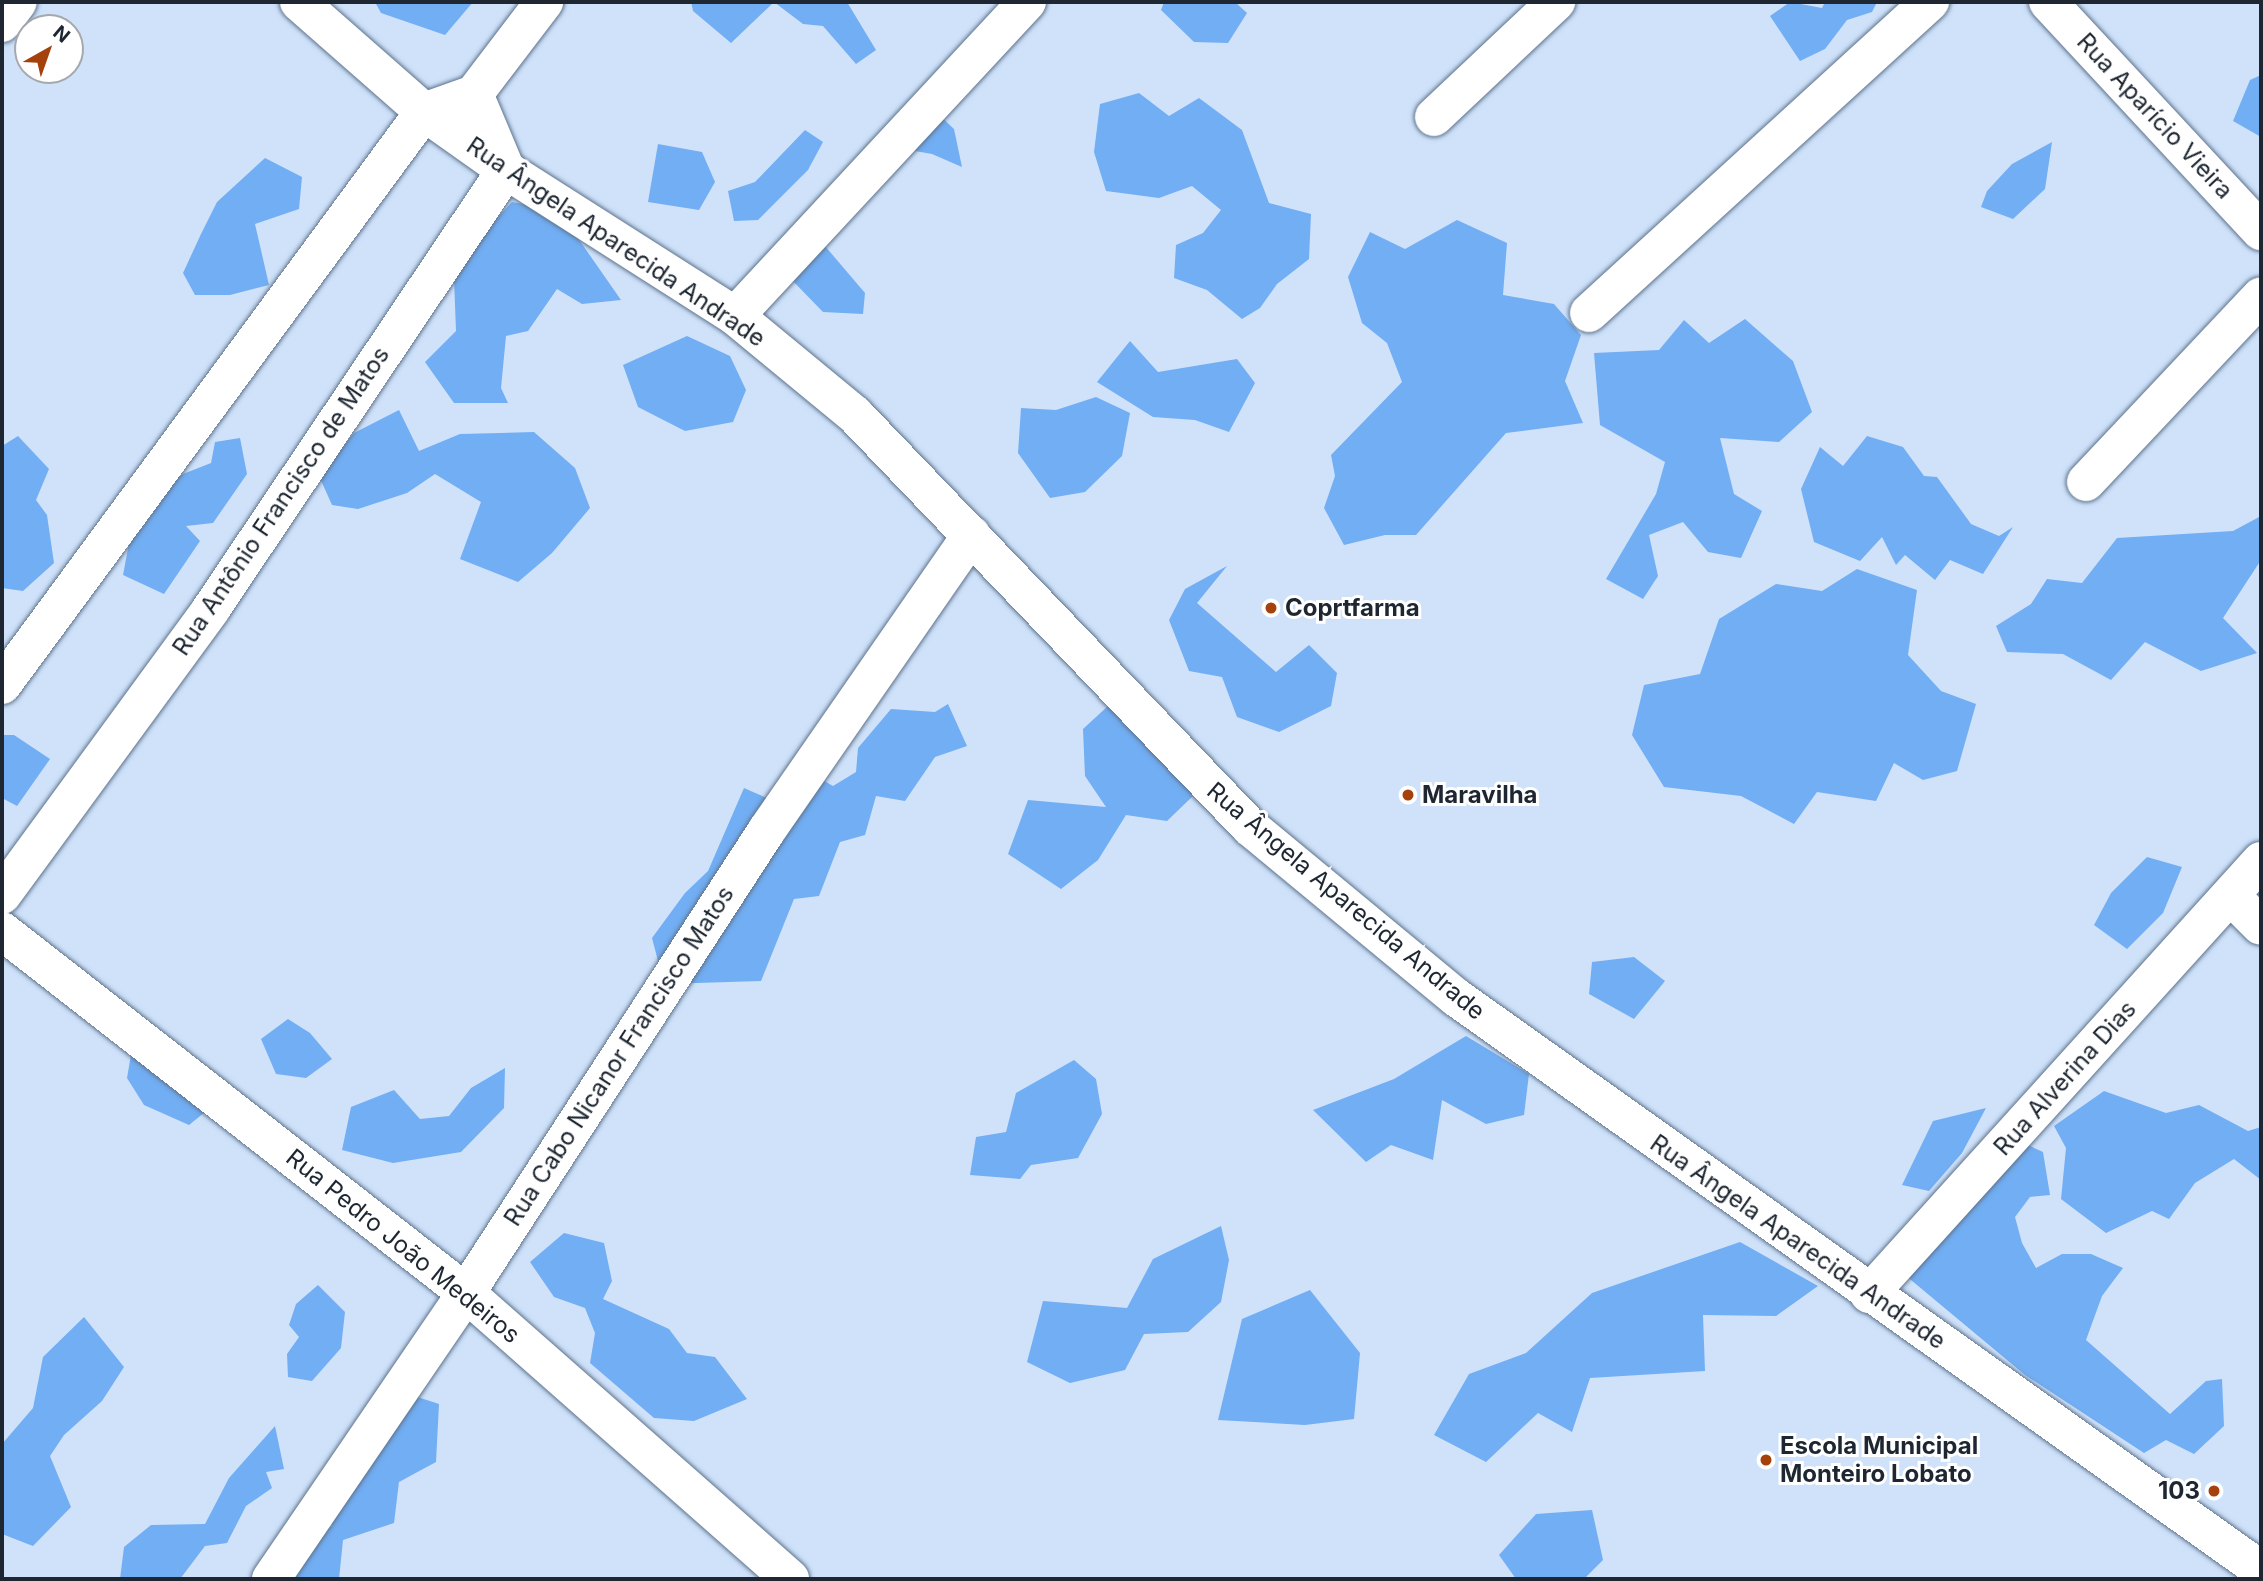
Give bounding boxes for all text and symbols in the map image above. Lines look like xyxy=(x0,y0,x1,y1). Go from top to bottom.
north arrow xyxy=(14,14,84,84)
text: N xyxy=(49,21,74,48)
street label: Rua Aparício Vieira xyxy=(2071,27,2239,205)
street label: Rua Ângela Aparecida Andrade xyxy=(461,131,771,353)
street label: Rua Antônio Francisco de Matos xyxy=(167,341,395,661)
place label: Coprtfarma xyxy=(1285,594,1420,622)
marker: Coprtfarma xyxy=(1263,600,1279,616)
street label: Rua Ângela Aparecida Andrade xyxy=(1201,776,1491,1026)
place label: Maravilha xyxy=(1422,781,1538,809)
marker: Maravilha xyxy=(1400,787,1416,803)
street label: Rua Cabo Nicanor Francisco Matos xyxy=(498,881,740,1231)
street label: Rua Alverina Dias xyxy=(1988,995,2142,1161)
street label: Rua Ângela Aparecida Andrade xyxy=(1645,1129,1951,1355)
street label: Rua Pedro João Medeiros xyxy=(280,1143,526,1349)
place label: Escola Municipal Monteiro Lobato xyxy=(1780,1432,1978,1488)
marker: Escola Municipal Monteiro Lobato xyxy=(1758,1452,1774,1468)
place label: 103 xyxy=(2158,1477,2200,1505)
marker: 103 xyxy=(2206,1483,2222,1499)

